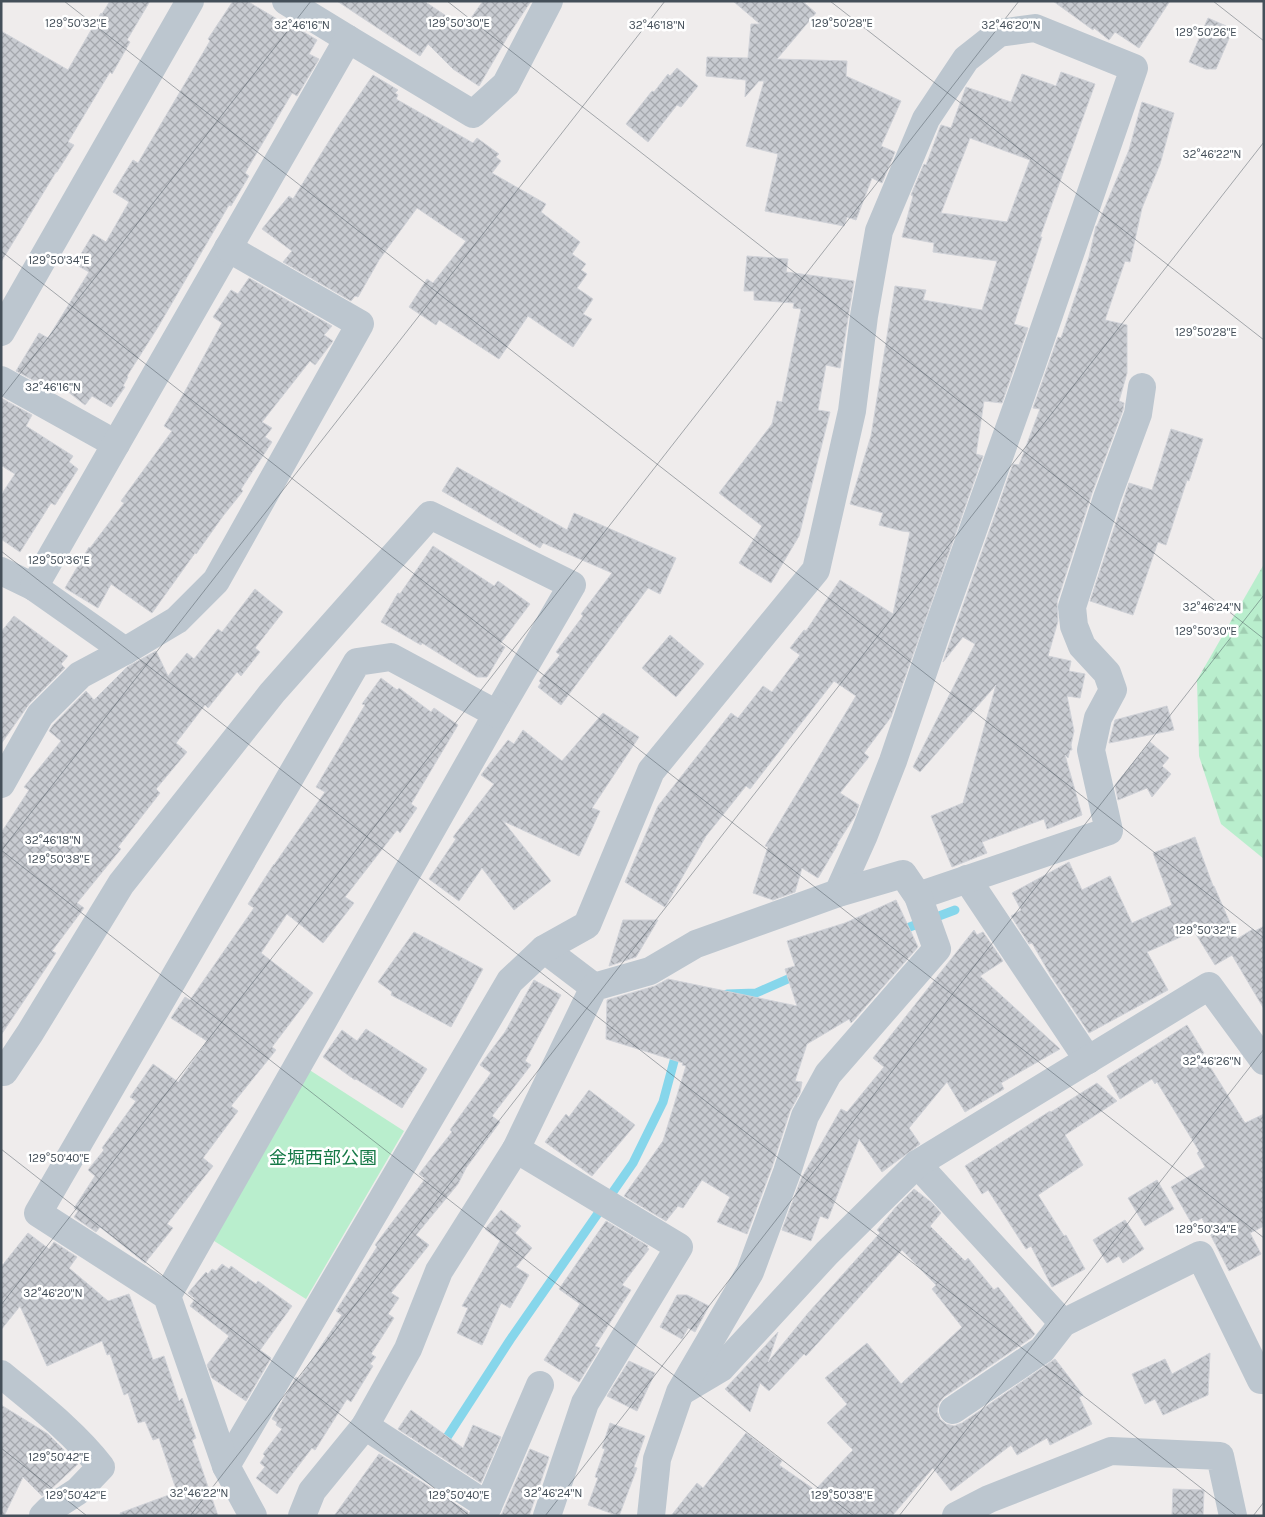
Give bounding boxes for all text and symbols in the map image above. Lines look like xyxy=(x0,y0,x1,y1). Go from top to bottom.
text: 129°50'32"E xyxy=(45,16,107,30)
text: 129°50'30"E xyxy=(428,16,490,30)
text: 129°50'28"E xyxy=(811,16,873,30)
text: 32°46'16"N xyxy=(274,18,330,32)
text: 32°46'18"N xyxy=(629,18,685,32)
text: 32°46'20"N xyxy=(981,18,1041,32)
text: 129°50'26"E xyxy=(1175,25,1237,39)
text: 32°46'22"N xyxy=(1182,147,1242,161)
text: 129°50'34"E xyxy=(28,253,90,267)
text: 129°50'28"E xyxy=(1175,325,1237,339)
text: 32°46'16"N xyxy=(25,380,81,394)
text: 129°50'36"E xyxy=(28,553,90,567)
text: 32°46'24"N xyxy=(1183,600,1241,614)
text: 129°50'30"E xyxy=(1175,624,1237,638)
text: 32°46'18"N xyxy=(25,833,81,847)
text: 129°50'38"E xyxy=(28,852,90,866)
text: 129°50'32"E xyxy=(1175,923,1237,937)
text: 32°46'26"N xyxy=(1182,1054,1242,1068)
park label: 金堀西部公園 xyxy=(269,1147,377,1169)
text: 129°50'40"E xyxy=(28,1151,90,1165)
text: 129°50'34"E xyxy=(1175,1222,1237,1236)
text: 32°46'20"N xyxy=(23,1286,83,1300)
text: 129°50'42"E xyxy=(28,1450,90,1464)
text: 32°46'22"N xyxy=(169,1486,229,1500)
text: 32°46'24"N xyxy=(524,1486,582,1500)
text: 129°50'42"E xyxy=(45,1488,107,1502)
text: 129°50'40"E xyxy=(428,1488,490,1502)
text: 129°50'38"E xyxy=(811,1488,873,1502)

